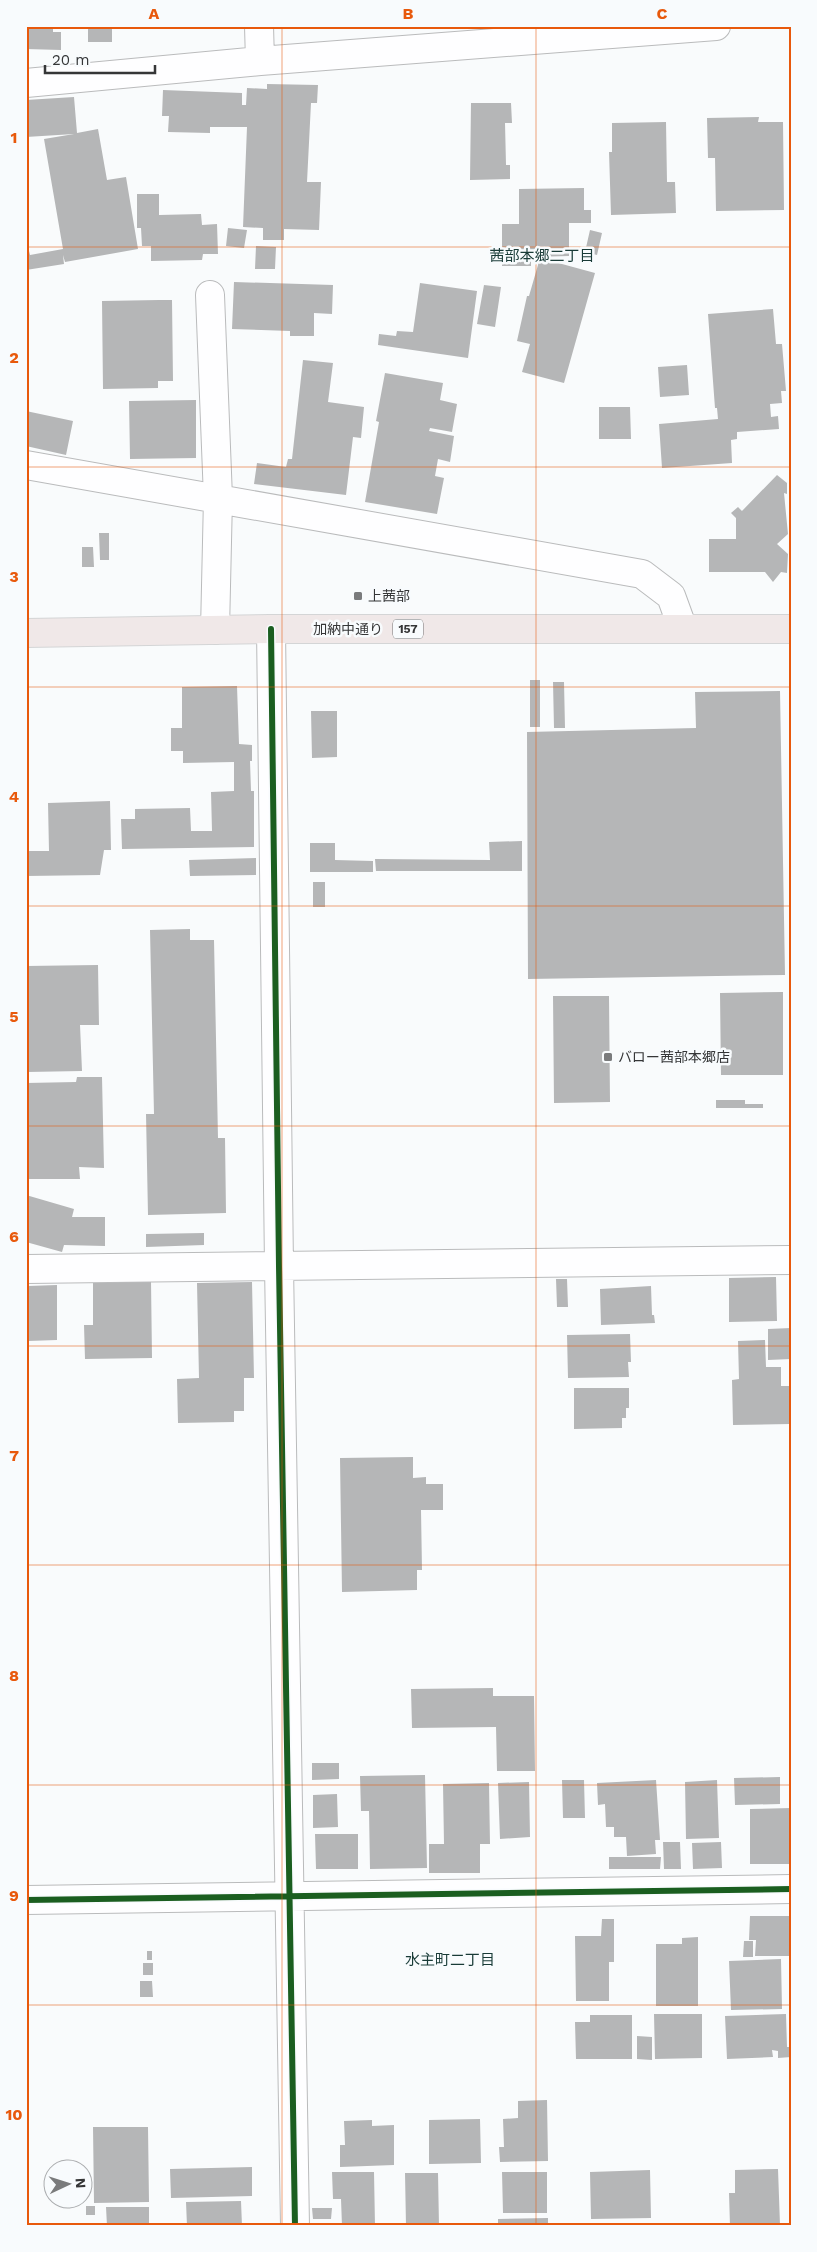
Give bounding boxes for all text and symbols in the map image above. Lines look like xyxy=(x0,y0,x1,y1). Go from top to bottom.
text: A xyxy=(149,4,160,23)
text: B xyxy=(403,4,414,23)
text: C xyxy=(657,4,668,23)
scale bar xyxy=(45,42,155,74)
text: 20 m xyxy=(52,51,90,69)
text: 1 xyxy=(11,128,17,147)
district label: 茜部本郷二丁目 xyxy=(489,247,595,265)
text: 2 xyxy=(9,348,19,367)
text: 3 xyxy=(9,567,19,586)
place label: 上茜部 xyxy=(368,588,410,604)
marker: 上茜部 xyxy=(352,590,364,602)
road number: 157 xyxy=(393,620,423,638)
street label: 加納中通り xyxy=(313,621,383,637)
text: 4 xyxy=(9,787,19,806)
text: 5 xyxy=(9,1007,19,1026)
place label: バロー茜部本郷店 xyxy=(618,1049,730,1065)
marker: バロー茜部本郷店 xyxy=(602,1051,614,1063)
text: 6 xyxy=(9,1227,19,1246)
text: 7 xyxy=(9,1446,19,1465)
text: 8 xyxy=(9,1666,19,1685)
text: 9 xyxy=(9,1886,19,1905)
district label: 水主町二丁目 xyxy=(405,1951,495,1969)
text: 10 xyxy=(5,2105,23,2124)
north arrow xyxy=(42,2160,92,2210)
text: N xyxy=(73,2177,89,2189)

